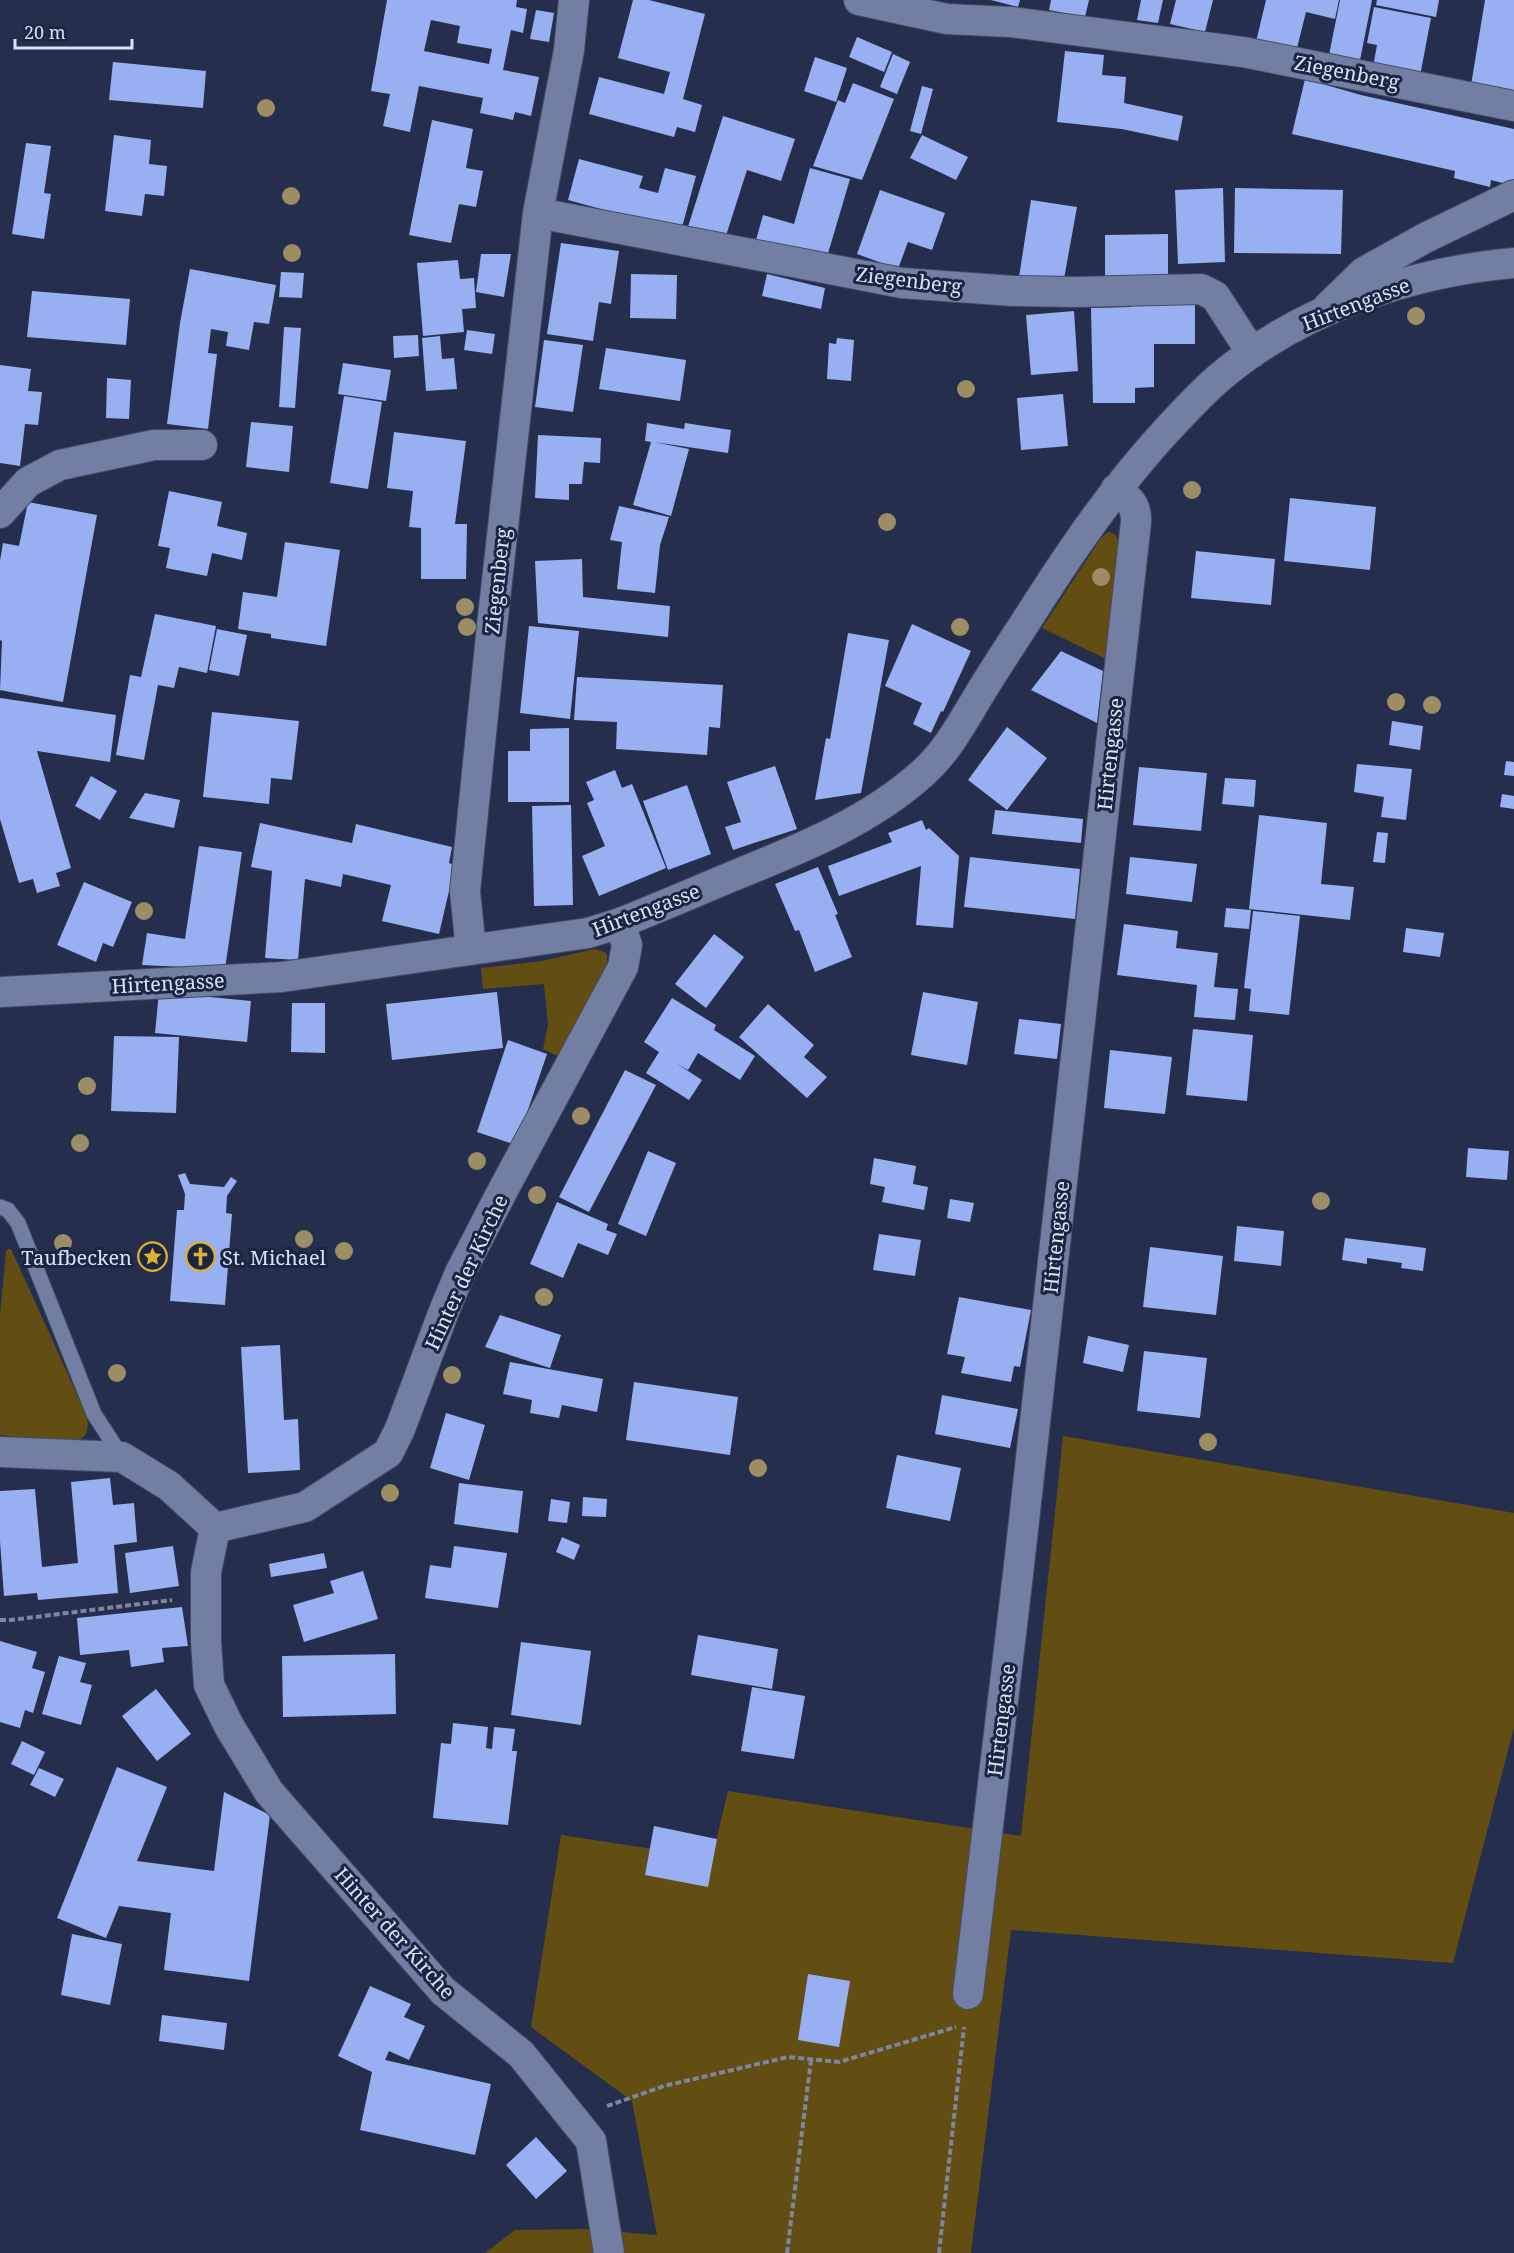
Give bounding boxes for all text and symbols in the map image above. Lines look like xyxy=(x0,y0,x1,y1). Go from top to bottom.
scale bar xyxy=(15,12,132,50)
text: 20 m xyxy=(24,20,66,44)
street label: Ziegenberg xyxy=(1292,49,1402,95)
street label: Ziegenberg xyxy=(855,260,964,300)
street label: Hirtengasse xyxy=(1298,271,1414,337)
street label: Ziegenberg xyxy=(478,526,516,635)
street label: Hirtengasse xyxy=(1091,696,1129,812)
street label: Hirtengasse xyxy=(588,877,704,943)
street label: Hirtengasse xyxy=(111,967,225,999)
street label: Hirtengasse xyxy=(1037,1179,1075,1295)
street label: Hinter der Kirche xyxy=(418,1190,514,1354)
place icon: Taufbecken xyxy=(137,1241,169,1273)
church icon: St. Michael xyxy=(185,1241,217,1273)
place label: Taufbecken xyxy=(21,1244,132,1271)
place label: St. Michael xyxy=(222,1244,326,1271)
street label: Hirtengasse xyxy=(981,1662,1021,1778)
street label: Hinter der Kirche xyxy=(329,1861,461,2005)

